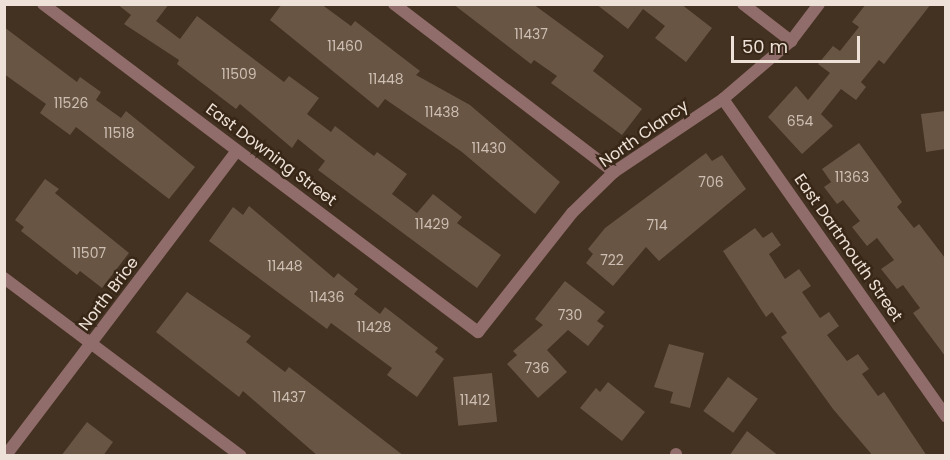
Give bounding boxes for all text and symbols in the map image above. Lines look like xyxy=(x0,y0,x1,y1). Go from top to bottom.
scale bar xyxy=(734,24,863,62)
house number: 11437 xyxy=(514,26,548,42)
text: 50 m xyxy=(742,34,788,59)
house number: 11460 xyxy=(327,38,363,54)
house number: 11509 xyxy=(221,66,257,82)
house number: 11448 xyxy=(368,71,404,87)
house number: 11526 xyxy=(54,95,88,111)
street label: North Clancy xyxy=(596,96,692,172)
street label: East Downing Street xyxy=(202,100,340,210)
house number: 11438 xyxy=(425,104,459,120)
house number: 654 xyxy=(787,113,813,129)
house number: 11518 xyxy=(103,125,135,141)
house number: 11430 xyxy=(472,140,506,156)
house number: 11363 xyxy=(835,169,869,185)
street label: East Dartmouth Street xyxy=(790,171,906,325)
house number: 706 xyxy=(698,174,724,190)
house number: 11429 xyxy=(415,216,449,232)
house number: 714 xyxy=(647,217,667,233)
house number: 11507 xyxy=(72,245,106,261)
house number: 722 xyxy=(600,252,624,268)
street label: North Brice xyxy=(75,253,143,335)
house number: 11448 xyxy=(267,258,303,274)
house number: 11436 xyxy=(310,289,344,305)
house number: 730 xyxy=(558,307,582,323)
house number: 11428 xyxy=(357,319,391,335)
house number: 736 xyxy=(525,360,549,376)
house number: 11437 xyxy=(272,389,306,405)
house number: 11412 xyxy=(460,392,490,408)

